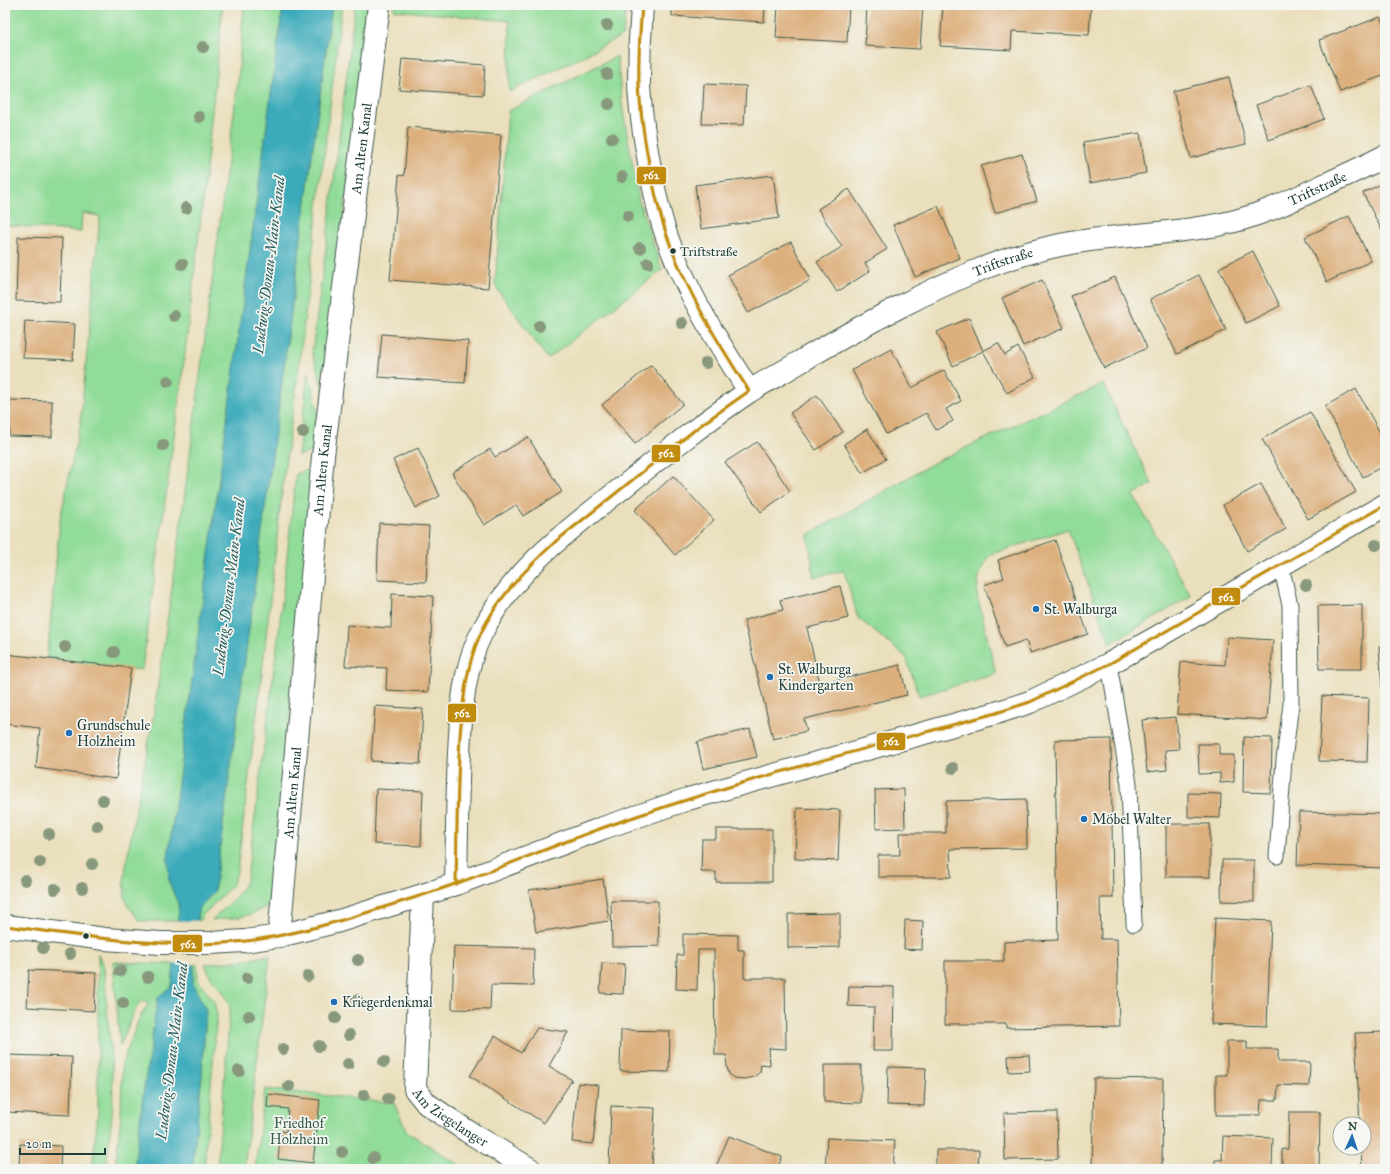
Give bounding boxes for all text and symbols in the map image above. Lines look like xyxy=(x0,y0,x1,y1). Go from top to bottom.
street label: Am Alten Kanal xyxy=(347,102,376,196)
line badge: 562 xyxy=(636,166,667,185)
street label: Triftstraße xyxy=(1286,168,1350,210)
text: 562 xyxy=(643,169,660,182)
water label: Ludwig-Donau-Main-Kanal xyxy=(249,173,289,356)
place label: Triftstraße xyxy=(680,244,738,260)
street label: Triftstraße xyxy=(970,244,1035,280)
marker: Triftstraße xyxy=(668,246,678,256)
street label: Am Alten Kanal xyxy=(309,423,336,518)
line badge: 562 xyxy=(651,444,681,463)
text: 562 xyxy=(658,447,675,460)
water label: Ludwig-Donau-Main-Kanal xyxy=(209,495,249,678)
line badge: 562 xyxy=(1211,587,1241,606)
text: 562 xyxy=(1218,591,1235,604)
place label: St. Walburga xyxy=(1044,601,1117,618)
marker: St. Walburga xyxy=(1031,604,1041,614)
place label: St. Walburga Kindergarten xyxy=(778,661,854,694)
marker: St. Walburga Kindergarten xyxy=(765,672,775,682)
line badge: 562 xyxy=(447,703,477,723)
text: 562 xyxy=(454,707,471,720)
place label: Grundschule Holzheim xyxy=(77,717,151,750)
marker: Grundschule Holzheim xyxy=(64,728,74,738)
line badge: 562 xyxy=(876,732,906,751)
text: 562 xyxy=(883,735,900,748)
street label: Am Alten Kanal xyxy=(280,746,305,840)
place label: Möbel Walter xyxy=(1092,811,1172,828)
marker: Möbel Walter xyxy=(1079,814,1089,824)
unlabelled marker xyxy=(81,931,91,941)
line badge: 562 xyxy=(172,934,203,953)
text: 562 xyxy=(180,938,197,951)
water label: Ludwig-Donau-Main-Kanal xyxy=(152,959,192,1142)
place label: Kriegerdenkmal xyxy=(342,994,433,1011)
marker: Kriegerdenkmal xyxy=(329,997,339,1007)
street label: Am Ziegelanger xyxy=(408,1084,492,1151)
park label: Friedhof Holzheim xyxy=(270,1115,328,1148)
north arrow xyxy=(1332,1116,1372,1156)
text: N xyxy=(1347,1120,1358,1133)
scale bar xyxy=(20,1130,105,1156)
text: 20 m xyxy=(26,1137,52,1151)

